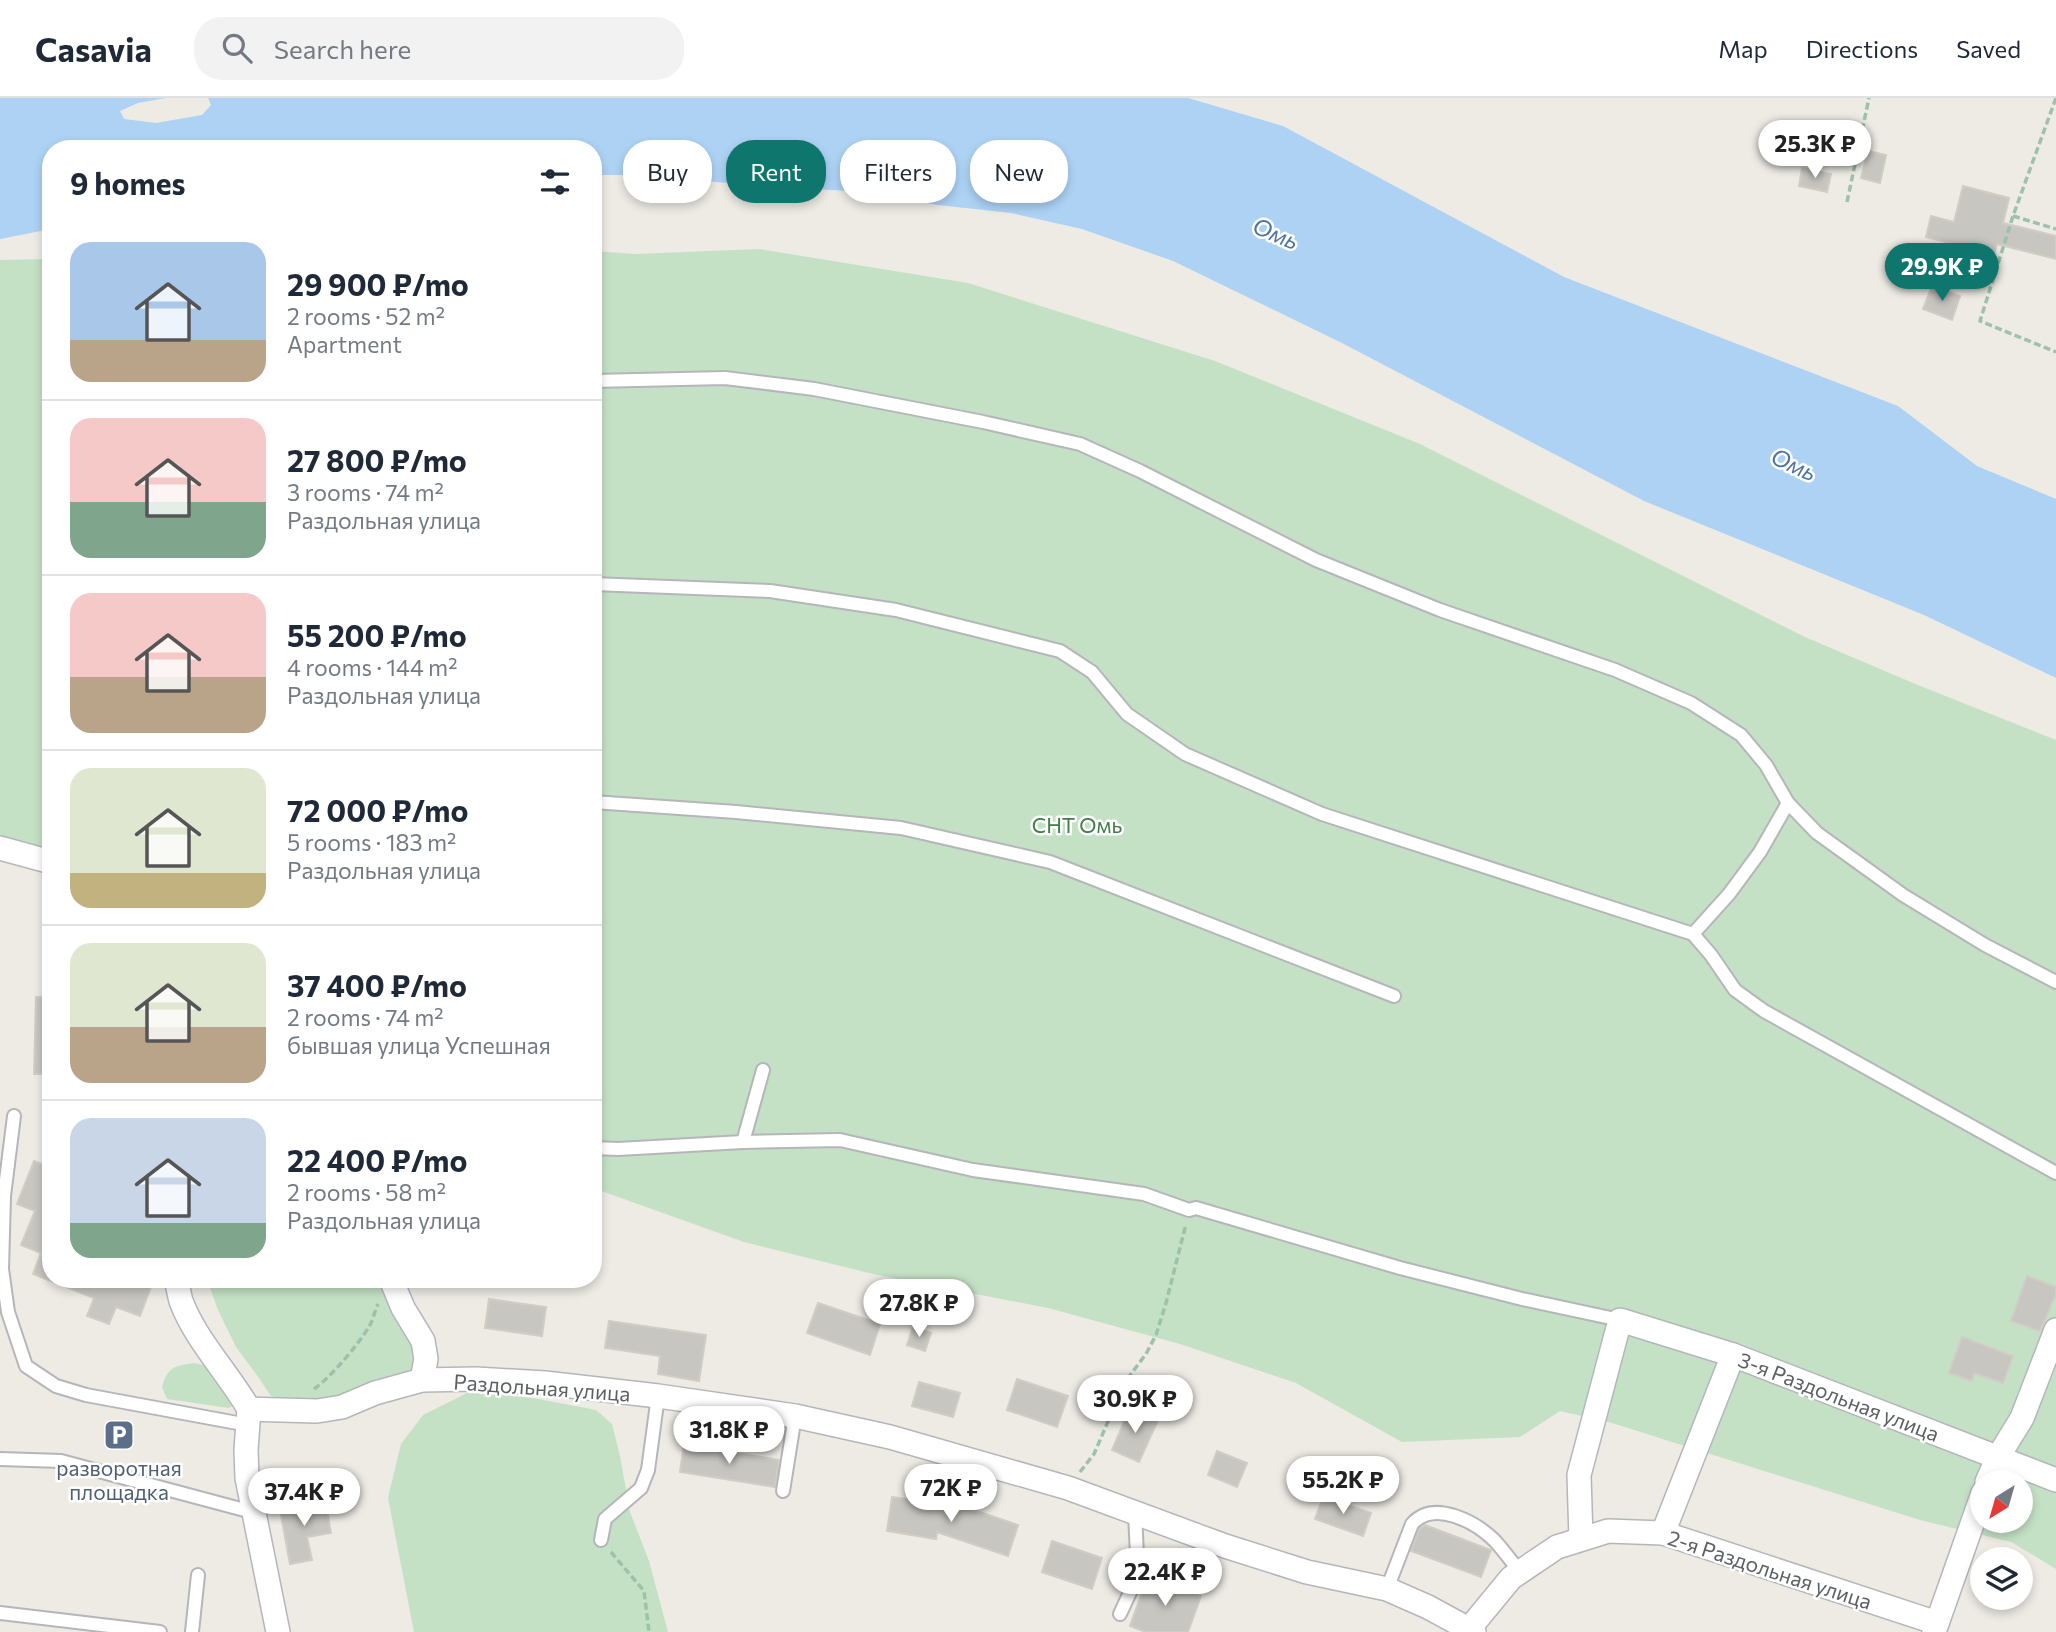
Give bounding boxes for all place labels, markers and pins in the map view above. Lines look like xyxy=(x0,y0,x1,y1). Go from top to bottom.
pin: 25.3K ₽ xyxy=(1750,120,1880,180)
pin: 29.9K ₽ xyxy=(1877,244,2007,303)
pin: 27.8K ₽ xyxy=(854,1280,984,1339)
pin: 30.9K ₽ xyxy=(1070,1376,1200,1435)
pin: 31.8K ₽ xyxy=(664,1406,794,1466)
parking icon: разворотная площадка xyxy=(102,1418,136,1452)
place label: разворотная площадка xyxy=(56,1455,182,1504)
pin: 55.2K ₽ xyxy=(1278,1456,1408,1516)
pin: 72K ₽ xyxy=(902,1464,1000,1524)
pin: 37.4K ₽ xyxy=(239,1468,369,1528)
pin: 22.4K ₽ xyxy=(1100,1548,1230,1608)

